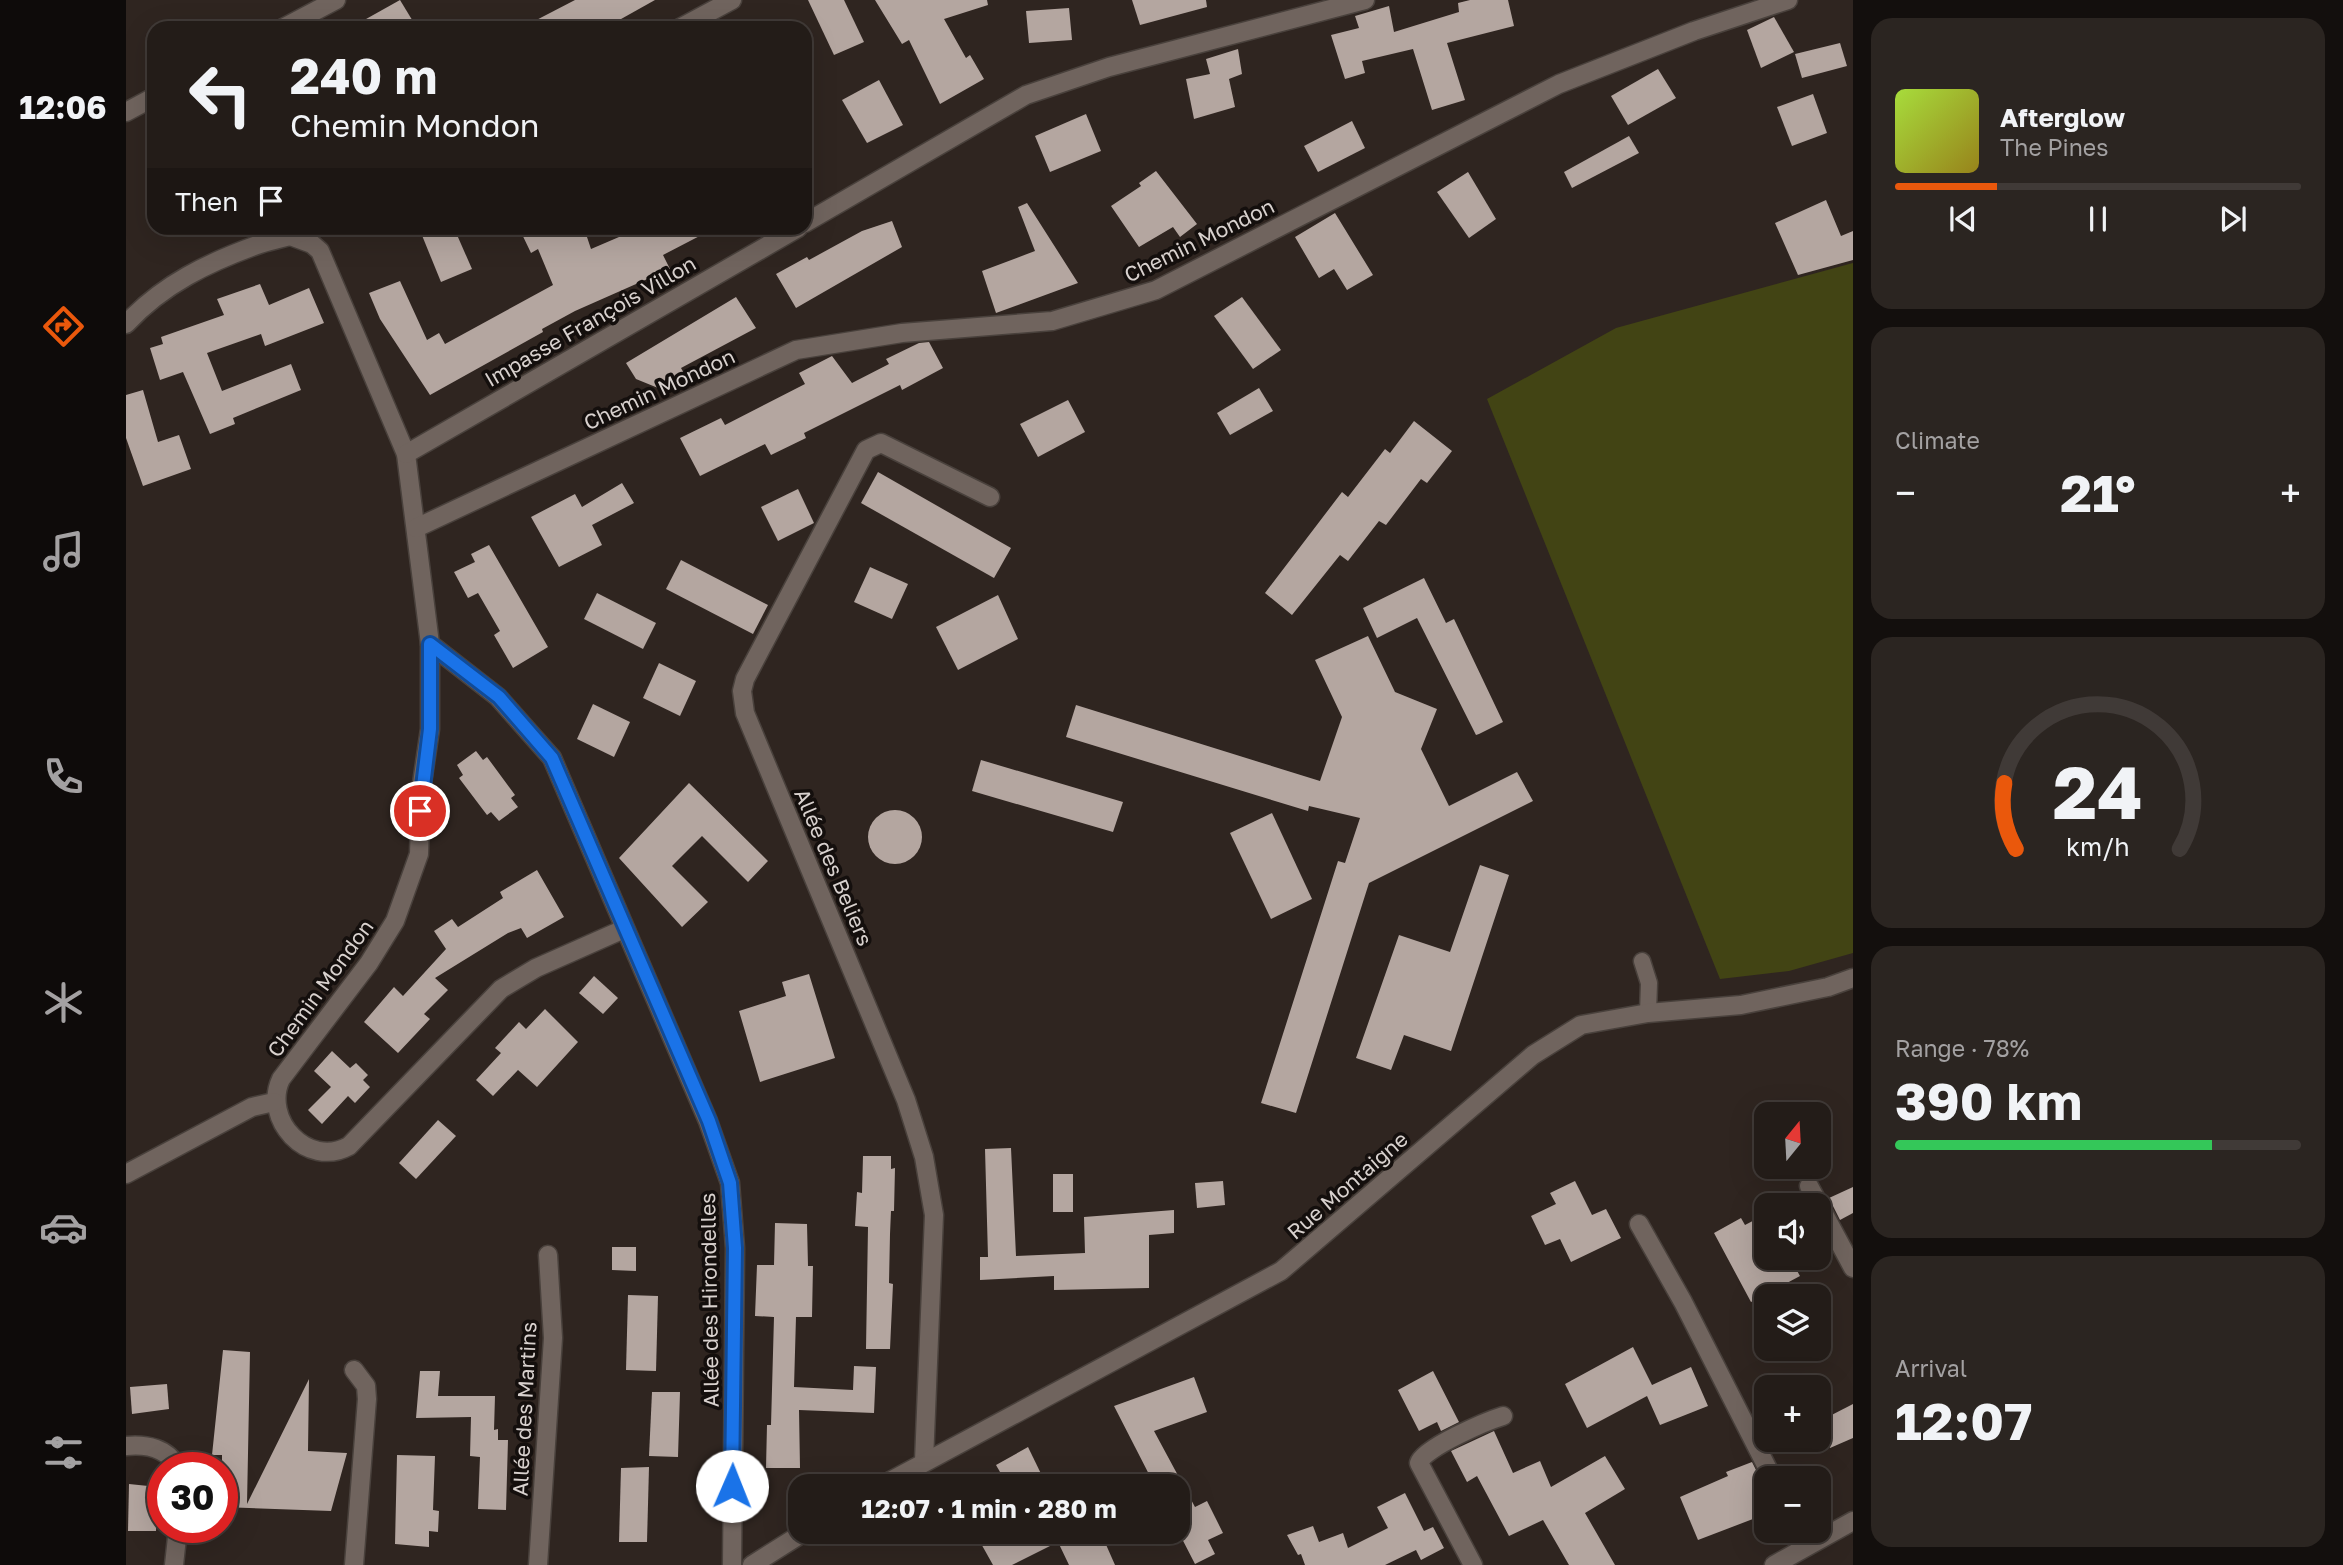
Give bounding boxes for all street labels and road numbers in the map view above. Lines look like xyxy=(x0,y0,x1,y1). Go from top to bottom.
street label: Chemin Mondon xyxy=(1120,192,1278,288)
street label: Impasse François Villon xyxy=(480,250,700,392)
street label: Chemin Mondon xyxy=(579,343,739,435)
street label: Allée des Beliers xyxy=(789,785,879,949)
street label: Chemin Mondon xyxy=(261,914,379,1062)
street label: Rue Montaigne xyxy=(1281,1126,1413,1244)
street label: Allée des Hirondelles xyxy=(694,1192,724,1408)
street label: Allée des Martins xyxy=(506,1321,542,1497)

